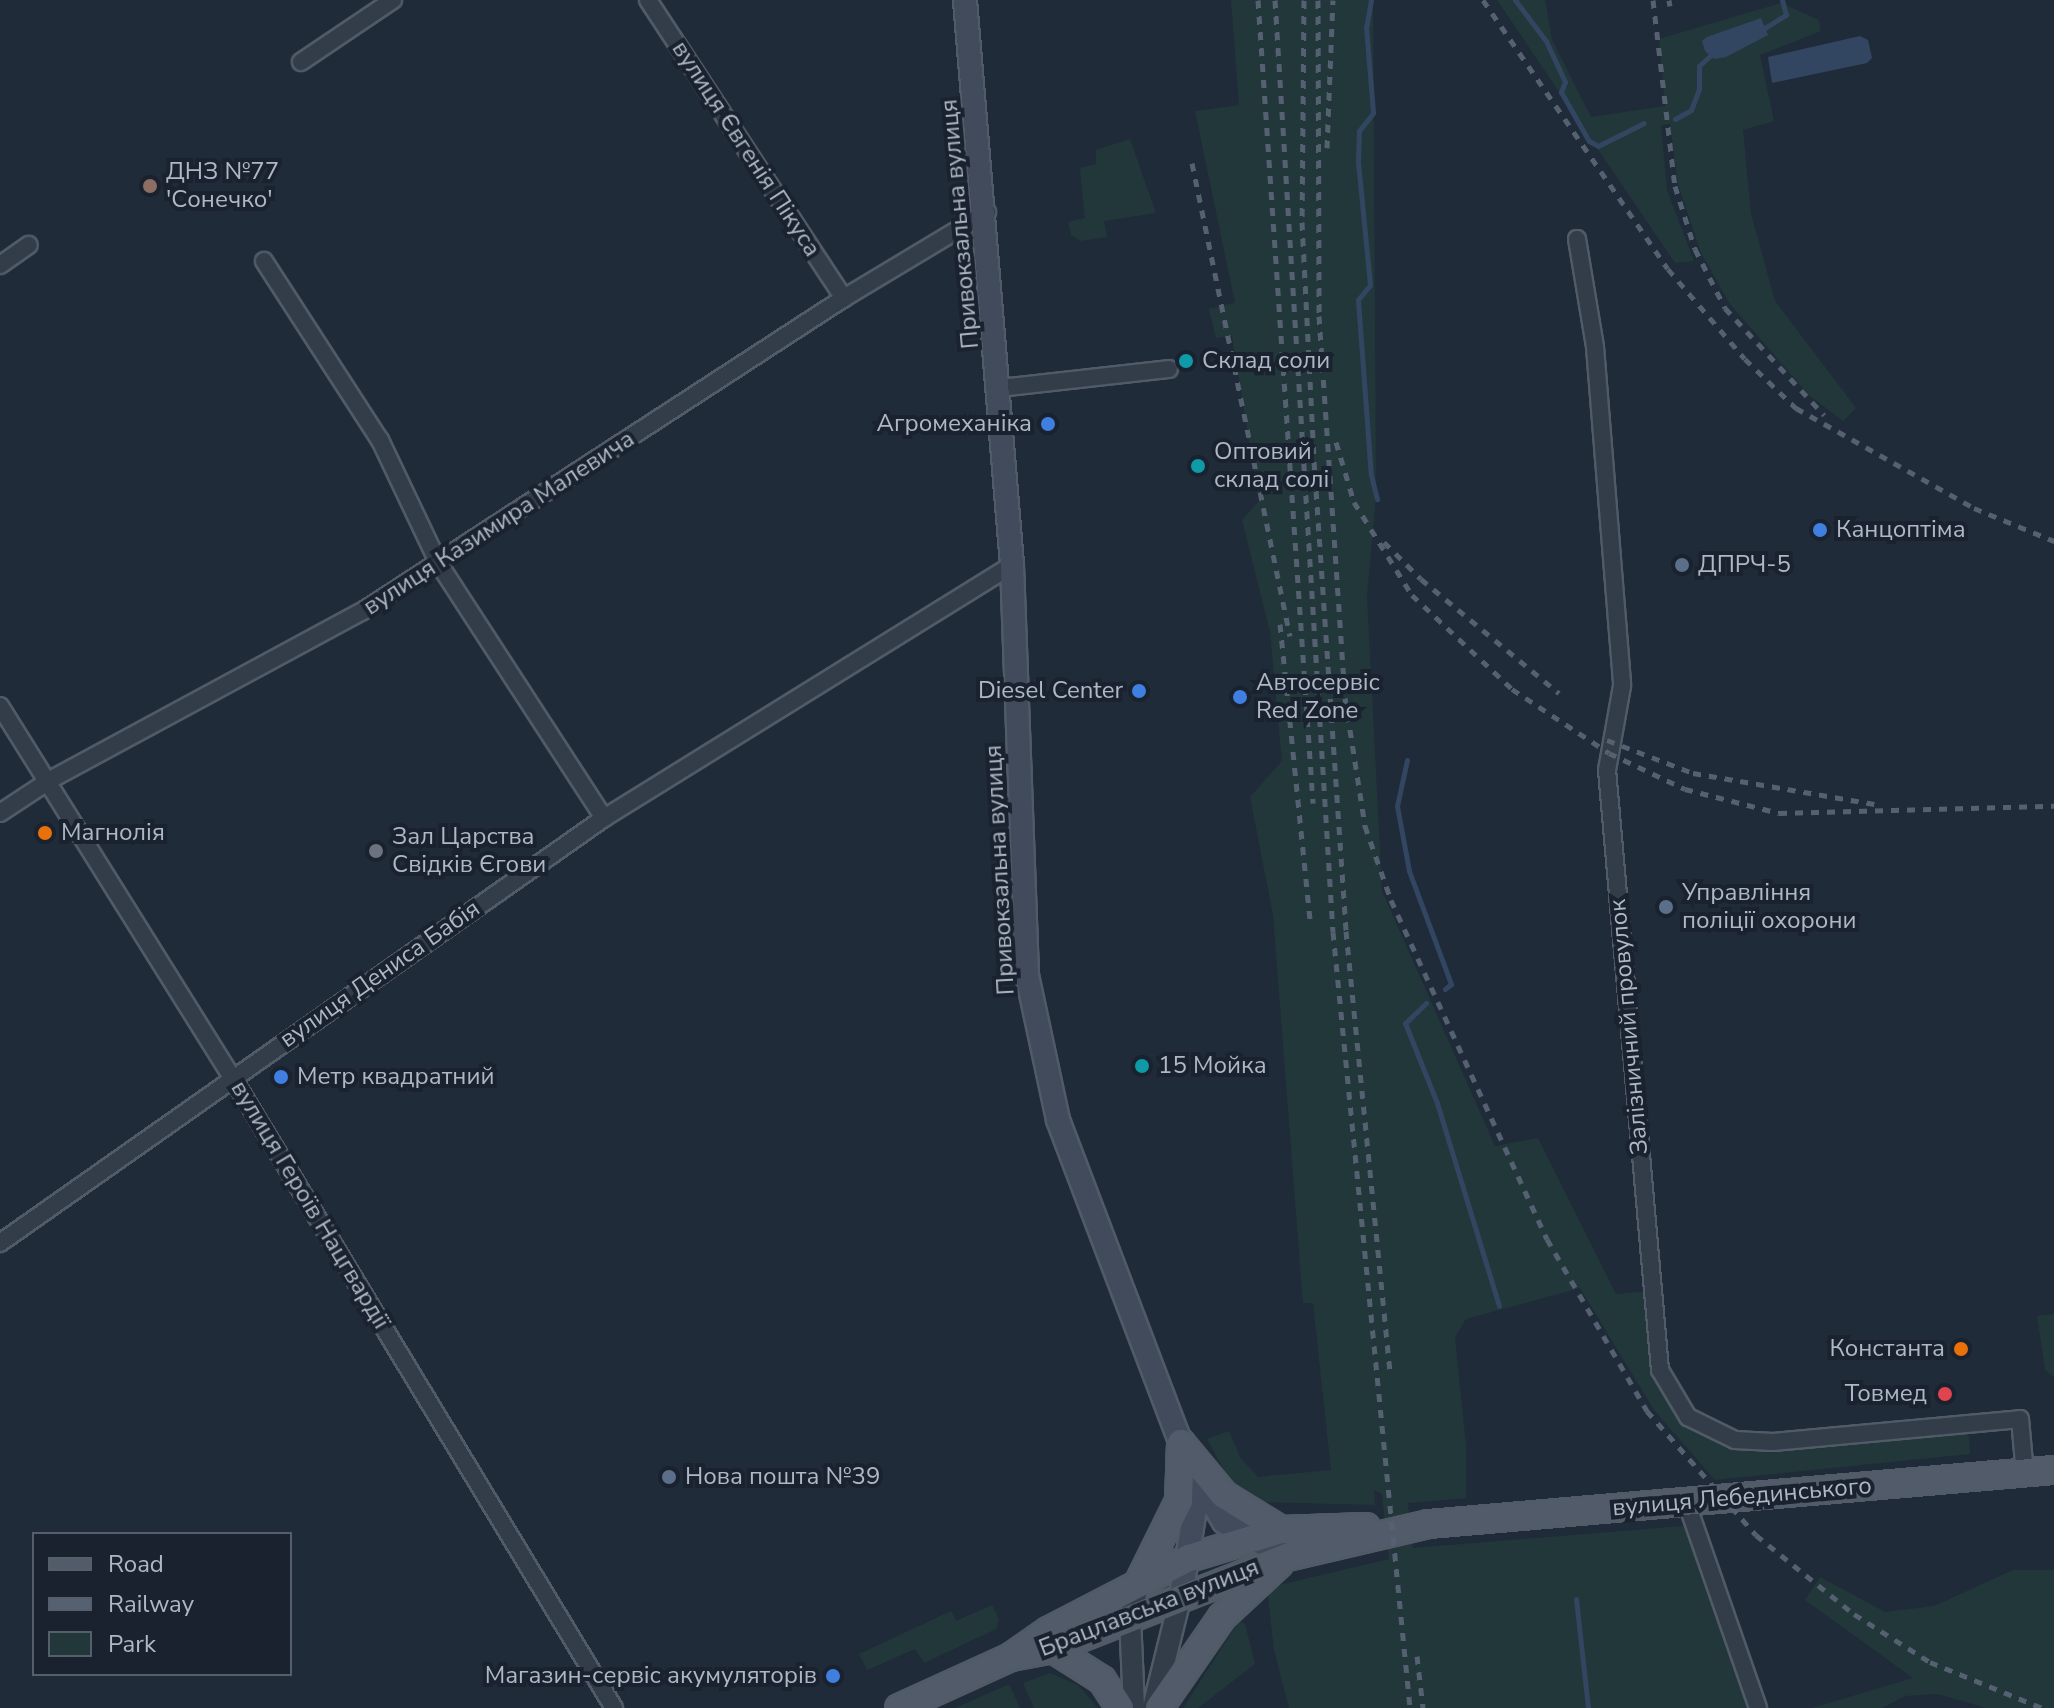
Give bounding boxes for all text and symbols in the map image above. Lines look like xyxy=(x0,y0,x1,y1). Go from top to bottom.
street label: вулиця Євгенія Пікуса xyxy=(666,36,826,262)
street label: Привокзальна вулиця xyxy=(935,98,985,350)
place label: ДНЗ №77 'Сонечко' xyxy=(166,158,279,214)
marker: ДНЗ №77 'Сонечко' xyxy=(141,177,159,195)
place label: Склад соли xyxy=(1202,347,1330,375)
marker: Склад соли xyxy=(1177,352,1195,370)
place label: Агромеханіка xyxy=(877,410,1032,438)
marker: Агромеханіка xyxy=(1039,415,1057,433)
street label: вулиця Казимира Малевича xyxy=(358,425,640,621)
place label: Оптовий склад солі xyxy=(1214,438,1329,494)
marker: Оптовий склад солі xyxy=(1189,457,1207,475)
place label: Канцоптіма xyxy=(1836,516,1966,544)
marker: Канцоптіма xyxy=(1811,521,1829,539)
place label: ДПРЧ-5 xyxy=(1698,551,1791,579)
marker: ДПРЧ-5 xyxy=(1673,556,1691,574)
place label: Автосервіс Red Zone xyxy=(1256,669,1380,725)
place label: Diesel Center xyxy=(978,677,1123,705)
marker: Diesel Center xyxy=(1130,682,1148,700)
marker: Автосервіс Red Zone xyxy=(1231,688,1249,706)
street label: Привокзальна вулиця xyxy=(979,744,1021,996)
place label: Магнолія xyxy=(61,819,165,847)
place label: Зал Царства Свідків Єгови xyxy=(392,823,546,879)
marker: Магнолія xyxy=(36,824,54,842)
marker: Зал Царства Свідків Єгови xyxy=(367,842,385,860)
place label: Управління поліції охорони xyxy=(1682,879,1857,935)
street label: вулиця Дениса Бабія xyxy=(274,894,486,1054)
street label: Залізничний провулок xyxy=(1603,898,1655,1156)
marker: Управління поліції охорони xyxy=(1657,898,1675,916)
place label: 15 Мойка xyxy=(1158,1052,1267,1080)
marker: 15 Мойка xyxy=(1133,1057,1151,1075)
place label: Метр квадратний xyxy=(297,1063,494,1091)
marker: Метр квадратний xyxy=(272,1068,290,1086)
street label: вулиця Героїв Нацгвардії xyxy=(224,1076,396,1334)
place label: Константа xyxy=(1829,1335,1945,1363)
marker: Константа xyxy=(1952,1340,1970,1358)
place label: Товмед xyxy=(1845,1380,1927,1408)
marker: Товмед xyxy=(1934,1383,1956,1405)
place label: Нова пошта №39 xyxy=(685,1463,880,1491)
marker: Нова пошта №39 xyxy=(660,1468,678,1486)
street label: вулиця Лебединського xyxy=(1611,1471,1873,1523)
legend xyxy=(32,1532,292,1676)
text: Road xyxy=(108,1548,164,1580)
street label: Брацлавська вулиця xyxy=(1035,1553,1263,1663)
text: Railway xyxy=(108,1588,194,1620)
text: Park xyxy=(108,1628,156,1660)
place label: Магазин-сервіс акумуляторів xyxy=(485,1662,817,1690)
marker: Магазин-сервіс акумуляторів xyxy=(824,1667,842,1685)

